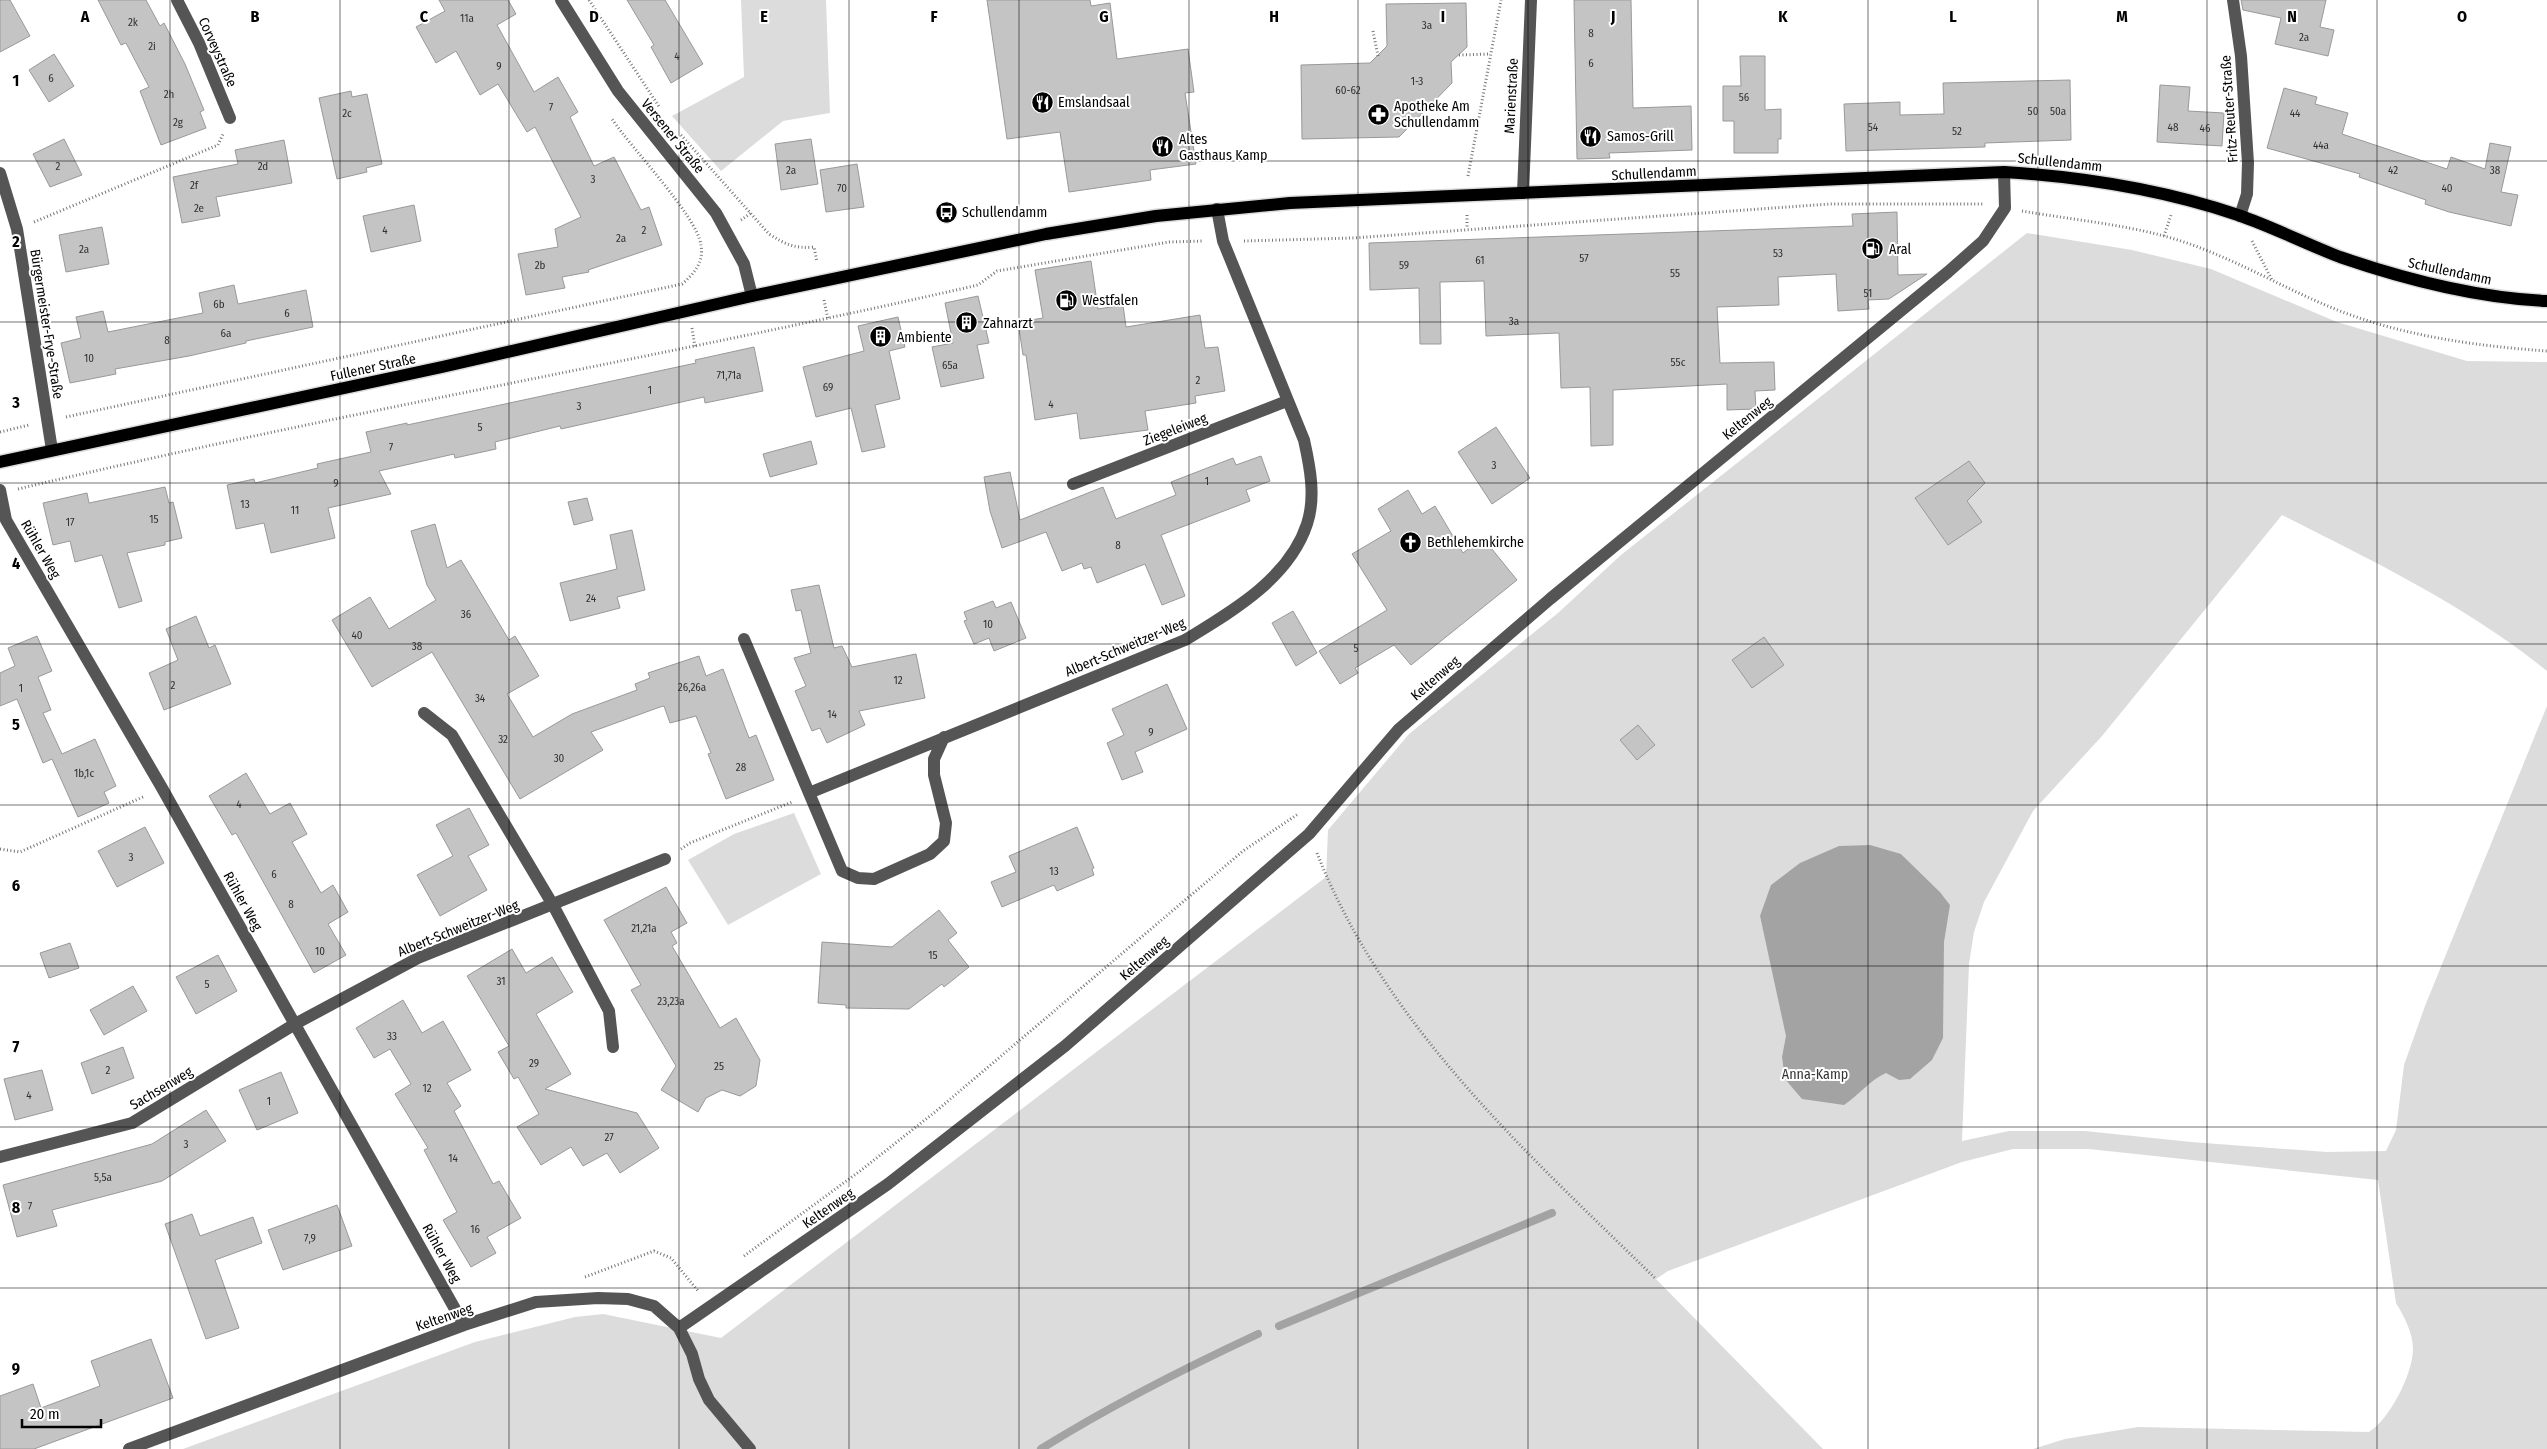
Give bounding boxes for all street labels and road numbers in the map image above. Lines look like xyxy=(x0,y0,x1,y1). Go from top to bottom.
street label: Corveystraße xyxy=(195,15,240,90)
street label: Fritz-Reuter-Straße xyxy=(2217,54,2242,163)
street label: Marienstraße xyxy=(1501,58,1522,134)
street label: Versener Straße xyxy=(637,96,708,177)
street label: Schullendamm xyxy=(2017,150,2103,175)
street label: Schullendamm xyxy=(1611,163,1697,184)
street label: Bürgermeister-Frye-Straße xyxy=(26,248,67,400)
street label: Schullendamm xyxy=(2406,254,2493,289)
street label: Fullener Straße xyxy=(329,350,417,385)
street label: Keltenweg xyxy=(1719,393,1776,444)
street label: Ziegeleiweg xyxy=(1141,409,1210,449)
street label: Rühler Weg xyxy=(17,517,64,582)
street label: Albert-Schweitzer-Weg xyxy=(1062,614,1188,681)
street label: Keltenweg xyxy=(1407,652,1464,704)
street label: Rühler Weg xyxy=(219,869,266,934)
street label: Albert-Schweitzer-Weg xyxy=(395,896,522,961)
street label: Keltenweg xyxy=(1116,932,1173,984)
street label: Sachsenweg xyxy=(127,1063,196,1114)
street label: Keltenweg xyxy=(799,1184,858,1232)
street label: Rühler Weg xyxy=(418,1221,465,1286)
street label: Keltenweg xyxy=(413,1300,475,1335)

